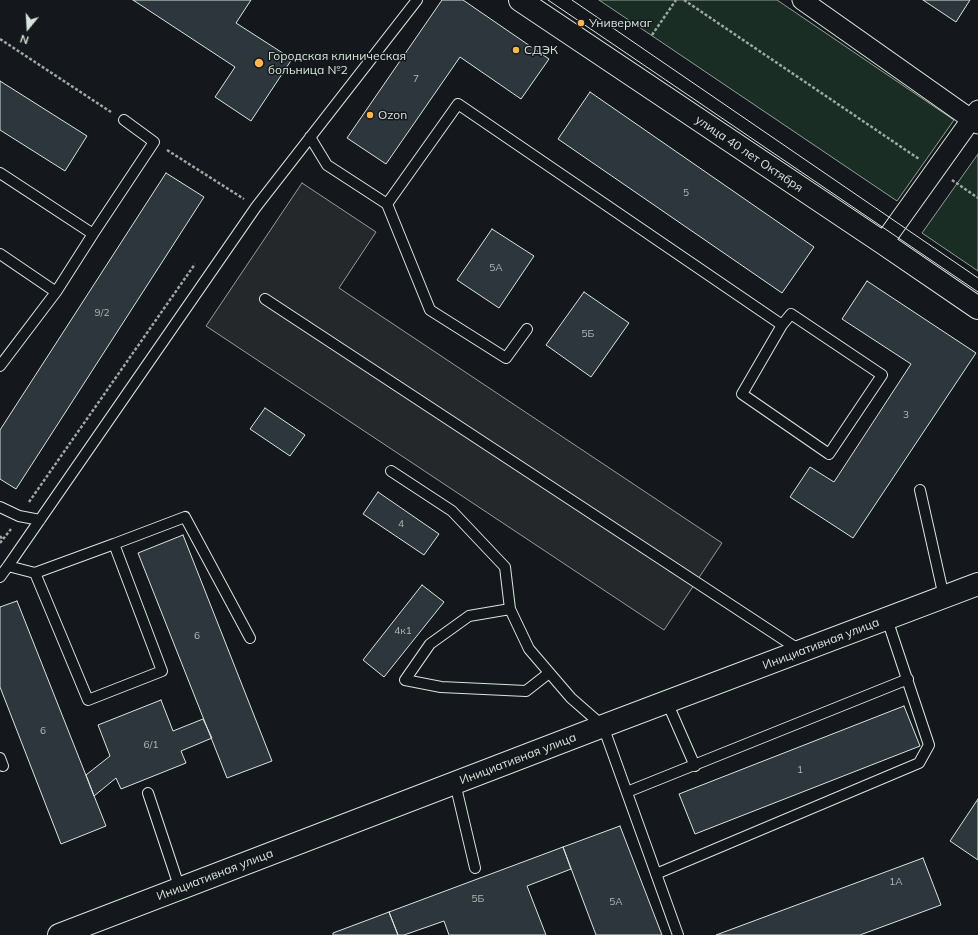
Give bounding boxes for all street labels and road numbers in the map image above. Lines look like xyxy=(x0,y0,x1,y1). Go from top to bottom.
street label: улица 40 лет Октября xyxy=(693,113,805,195)
street label: Инициативная улица xyxy=(761,615,881,673)
street label: Инициативная улица xyxy=(458,730,578,788)
street label: Инициативная улица xyxy=(155,846,275,904)

